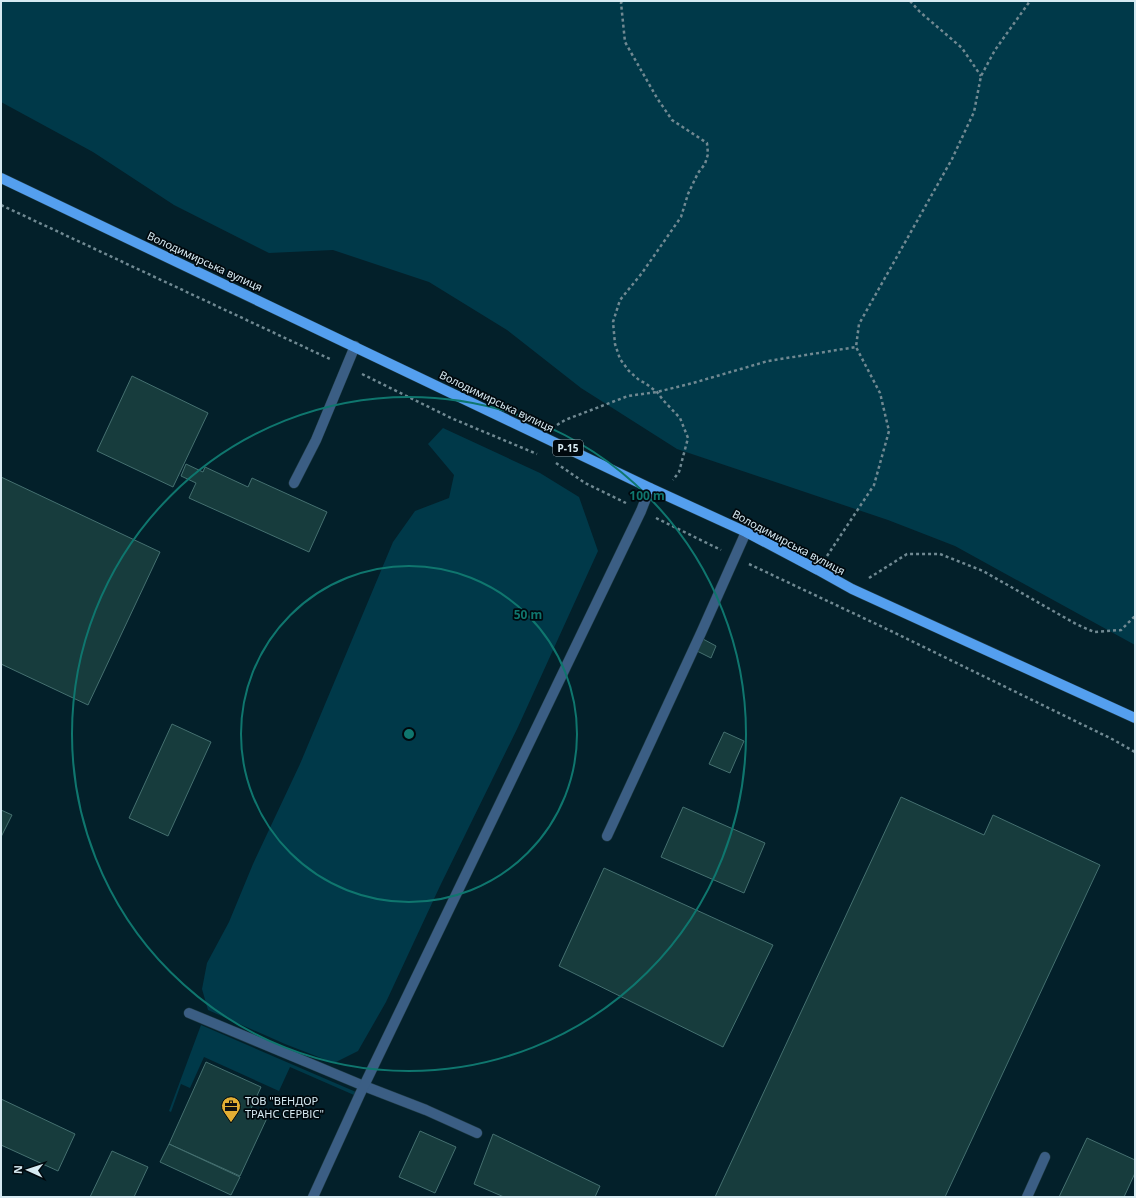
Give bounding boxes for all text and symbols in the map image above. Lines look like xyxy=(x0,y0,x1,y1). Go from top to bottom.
street label: Володимирська вулиця xyxy=(145,228,265,294)
street label: Володимирська вулиця xyxy=(437,367,557,435)
road number: Р-15 xyxy=(553,440,583,456)
text: 100 m xyxy=(629,487,665,504)
street label: Володимирська вулиця xyxy=(730,506,848,578)
text: 50 m xyxy=(514,606,542,623)
centre of rings xyxy=(402,727,416,741)
place label: ТОВ "ВЕНДОР ТРАНС СЕРВІС" xyxy=(245,1093,324,1121)
office icon: ТОВ "ВЕНДОР ТРАНС СЕРВІС" xyxy=(220,1095,242,1123)
north arrow xyxy=(8,1150,48,1190)
text: N xyxy=(10,1165,25,1174)

